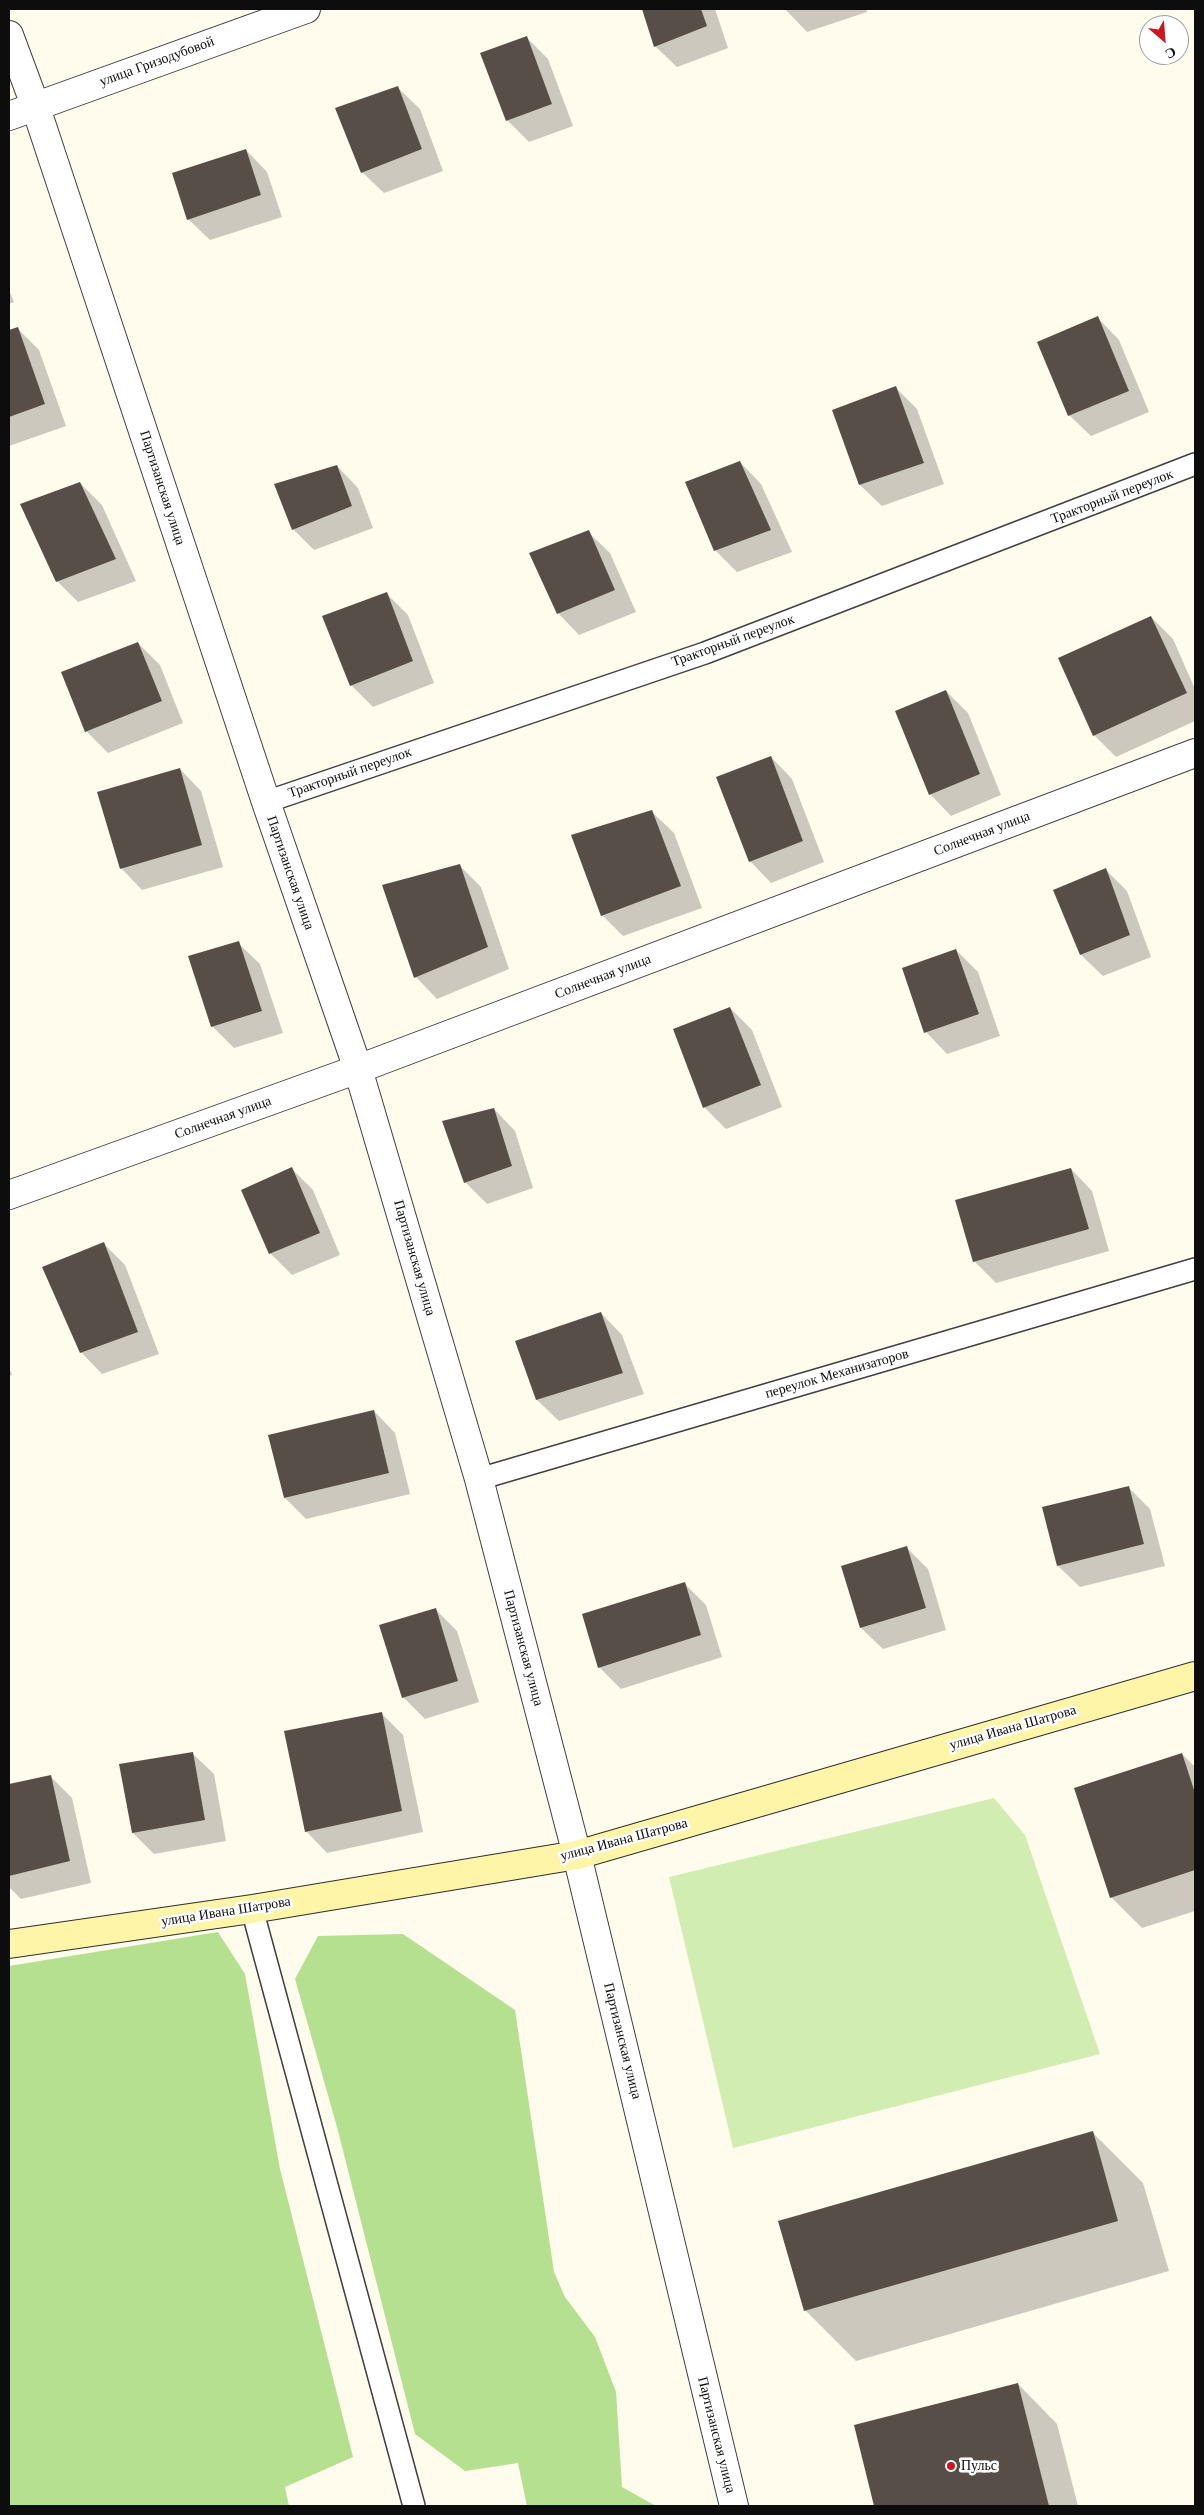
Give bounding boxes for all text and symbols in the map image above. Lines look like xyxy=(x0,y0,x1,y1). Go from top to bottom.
north arrow xyxy=(1139,15,1189,65)
street label: улица Гризодубовой xyxy=(97,33,217,91)
text: С xyxy=(1163,44,1178,62)
street label: Партизанская улица xyxy=(136,429,188,547)
street label: Тракторный переулок xyxy=(1049,466,1175,528)
street label: Тракторный переулок xyxy=(669,611,797,671)
street label: Тракторный переулок xyxy=(286,744,414,802)
street label: Солнечная улица xyxy=(931,808,1033,860)
street label: Партизанская улица xyxy=(263,814,317,932)
street label: Солнечная улица xyxy=(552,951,654,1003)
street label: Солнечная улица xyxy=(172,1093,274,1143)
street label: Партизанская улица xyxy=(389,1198,439,1318)
street label: переулок Механизаторов xyxy=(763,1345,911,1403)
street label: Партизанская улица xyxy=(499,1588,547,1708)
street label: улица Ивана Шатрова xyxy=(948,1702,1078,1754)
street label: улица Ивана Шатрова xyxy=(559,1815,689,1865)
street label: улица Ивана Шатрова xyxy=(160,1893,292,1931)
street label: Партизанская улица xyxy=(599,1981,645,2101)
street label: Партизанская улица xyxy=(693,2375,739,2495)
place label: Пульс xyxy=(961,2458,997,2474)
marker: Пульс xyxy=(945,2460,957,2472)

